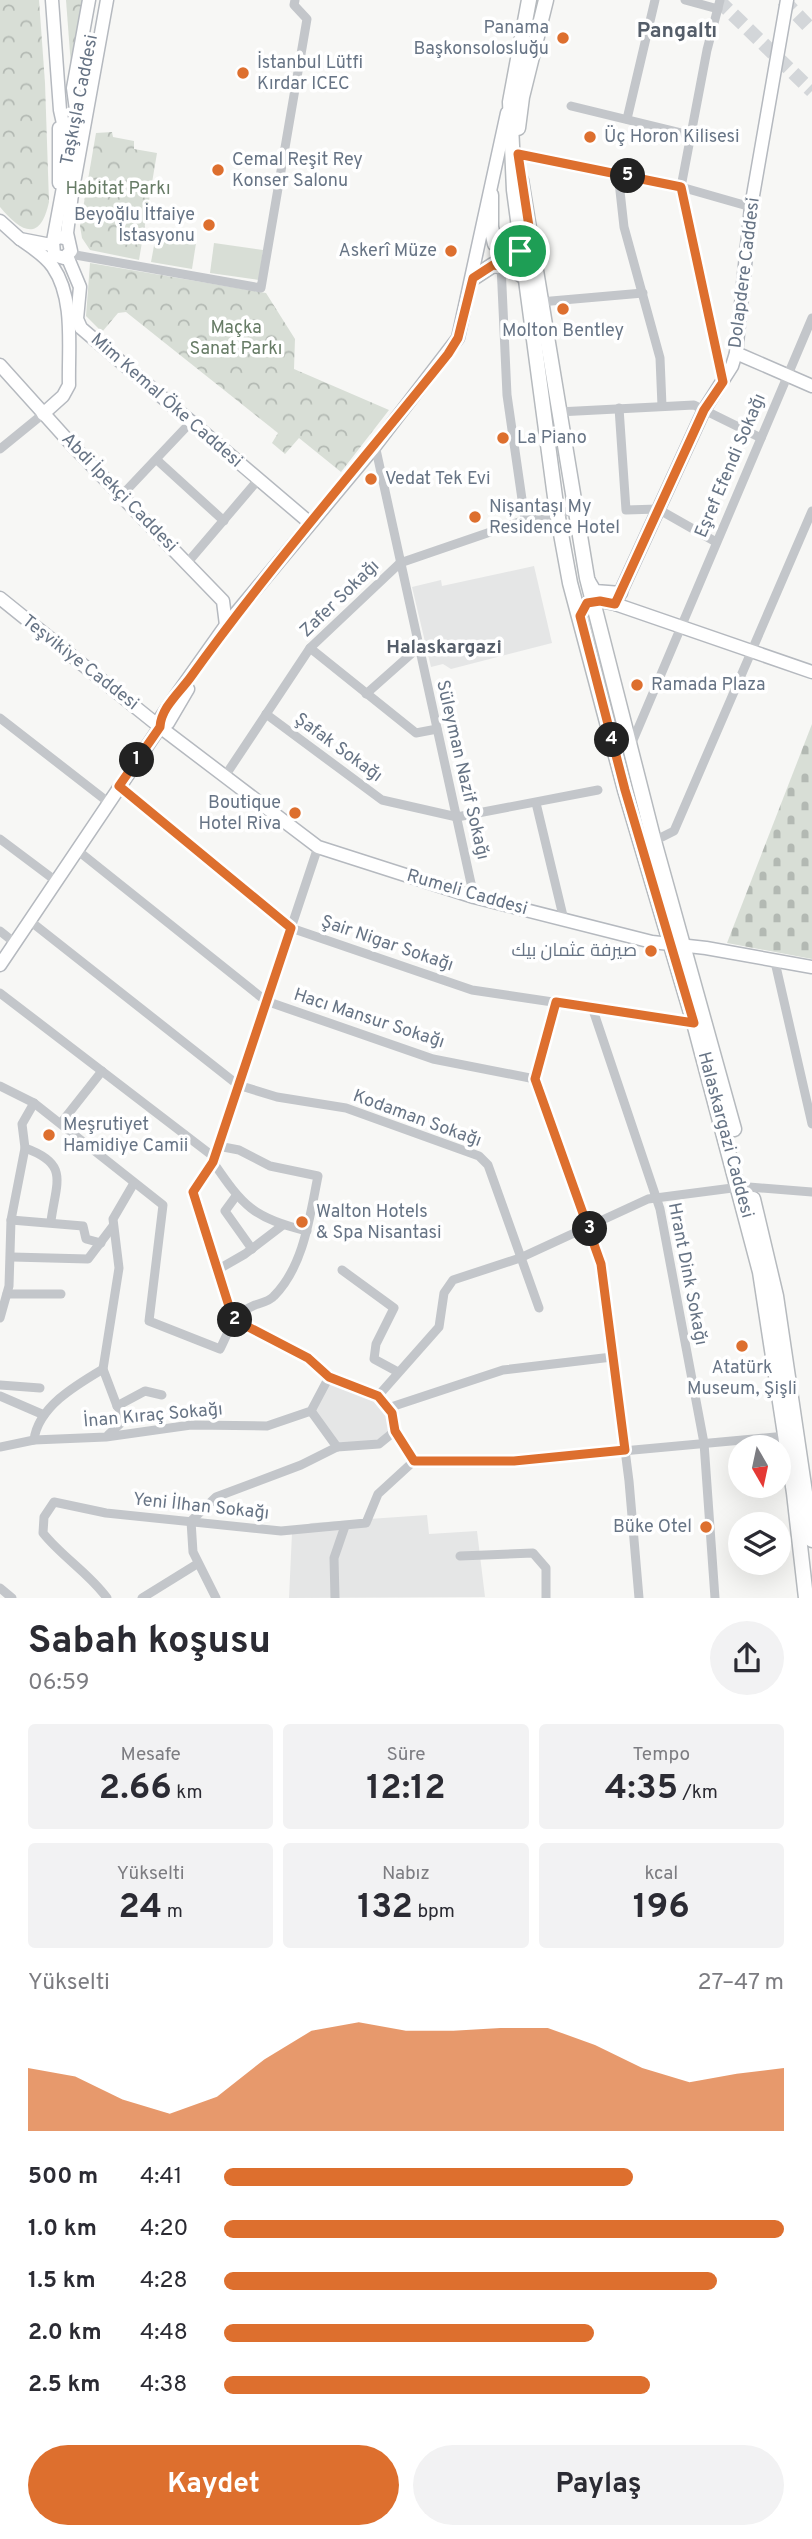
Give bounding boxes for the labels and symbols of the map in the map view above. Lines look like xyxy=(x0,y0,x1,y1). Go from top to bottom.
place label: Panama Başkonsolosluğu xyxy=(413,17,549,61)
district label: Pangaltı xyxy=(637,18,717,45)
marker: Panama Başkonsolosluğu xyxy=(555,30,571,46)
street label: Taşkışla Caddesi xyxy=(56,33,104,167)
place label: İstanbul Lütfi Kırdar ICEC xyxy=(257,50,363,96)
marker: İstanbul Lütfi Kırdar ICEC xyxy=(235,65,251,81)
place label: Üç Horon Kilisesi xyxy=(604,124,740,149)
marker: Üç Horon Kilisesi xyxy=(582,129,598,145)
place label: Cemal Reşit Rey Konser Salonu xyxy=(232,149,363,193)
pin: 5 xyxy=(610,158,646,194)
marker: Cemal Reşit Rey Konser Salonu xyxy=(210,162,226,178)
park label: Habitat Parkı xyxy=(66,178,170,201)
street label: Dolapdere Caddesi xyxy=(724,196,766,350)
place label: Beyoğlu İtfaiye İstasyonu xyxy=(74,202,195,248)
marker: Beyoğlu İtfaiye İstasyonu xyxy=(201,217,217,233)
pin xyxy=(490,221,550,281)
place label: Askerî Müze xyxy=(339,240,437,263)
marker: Askerî Müze xyxy=(443,243,459,259)
marker: Molton Bentley xyxy=(555,301,571,317)
park label: Maçka Sanat Parkı xyxy=(190,317,282,361)
place label: Molton Bentley xyxy=(502,320,624,343)
street label: Mim Kemal Öke Caddesi xyxy=(85,327,248,473)
street label: Eşref Efendi Sokağı xyxy=(690,390,772,542)
street label: Abdi İpekçi Caddesi xyxy=(56,427,183,558)
place label: La Piano xyxy=(517,427,587,450)
marker: La Piano xyxy=(495,430,511,446)
place label: Vedat Tek Evi xyxy=(385,468,491,491)
marker: Vedat Tek Evi xyxy=(363,471,379,487)
place label: Nișantașı My Residence Hotel xyxy=(489,496,620,540)
marker: Nișantașı My Residence Hotel xyxy=(467,509,483,525)
street label: Zafer Sokağı xyxy=(295,555,385,643)
street label: Teşvikiye Caddesi xyxy=(17,610,143,716)
district label: Halaskargazi xyxy=(386,636,502,660)
place label: Ramada Plaza xyxy=(651,674,765,697)
marker: Ramada Plaza xyxy=(629,677,645,693)
street label: Süleyman Nazif Sokağı xyxy=(430,678,494,862)
street label: Şafak Sokağı xyxy=(289,708,387,788)
pin: 4 xyxy=(594,722,630,758)
pin: 1 xyxy=(120,742,154,778)
place label: Boutique Hotel Riva xyxy=(198,792,281,836)
marker: Boutique Hotel Riva xyxy=(287,805,303,821)
street label: Rumeli Caddesi xyxy=(404,865,530,921)
street label: Şair Nigar Sokağı xyxy=(318,911,456,977)
place label: صيرفة عثمان بيك xyxy=(512,940,637,963)
marker: صيرفة عثمان بيك xyxy=(643,943,659,959)
street label: Hacı Mansur Sokağı xyxy=(291,984,447,1054)
street label: Halaskargazi Caddesi xyxy=(692,1049,758,1221)
street label: Kodaman Sokağı xyxy=(350,1085,484,1153)
place label: Meşrutiyet Hamidiye Camii xyxy=(63,1114,188,1158)
marker: Meşrutiyet Hamidiye Camii xyxy=(41,1127,57,1143)
place label: Walton Hotels & Spa Nisantasi xyxy=(316,1201,442,1245)
street label: Hrant Dink Sokağı xyxy=(662,1201,712,1347)
pin: 3 xyxy=(572,1212,608,1246)
marker: Walton Hotels & Spa Nisantasi xyxy=(294,1214,310,1230)
pin: 2 xyxy=(218,1302,252,1338)
marker: Atatürk Museum, Şişli xyxy=(734,1338,750,1354)
place label: Atatürk Museum, Şişli xyxy=(687,1357,797,1401)
street label: İnan Kıraç Sokağı xyxy=(82,1396,224,1434)
north arrow xyxy=(728,1435,791,1498)
street label: Yeni İlhan Sokağı xyxy=(132,1486,270,1526)
place label: Büke Otel xyxy=(613,1516,692,1539)
marker: Büke Otel xyxy=(698,1519,714,1535)

